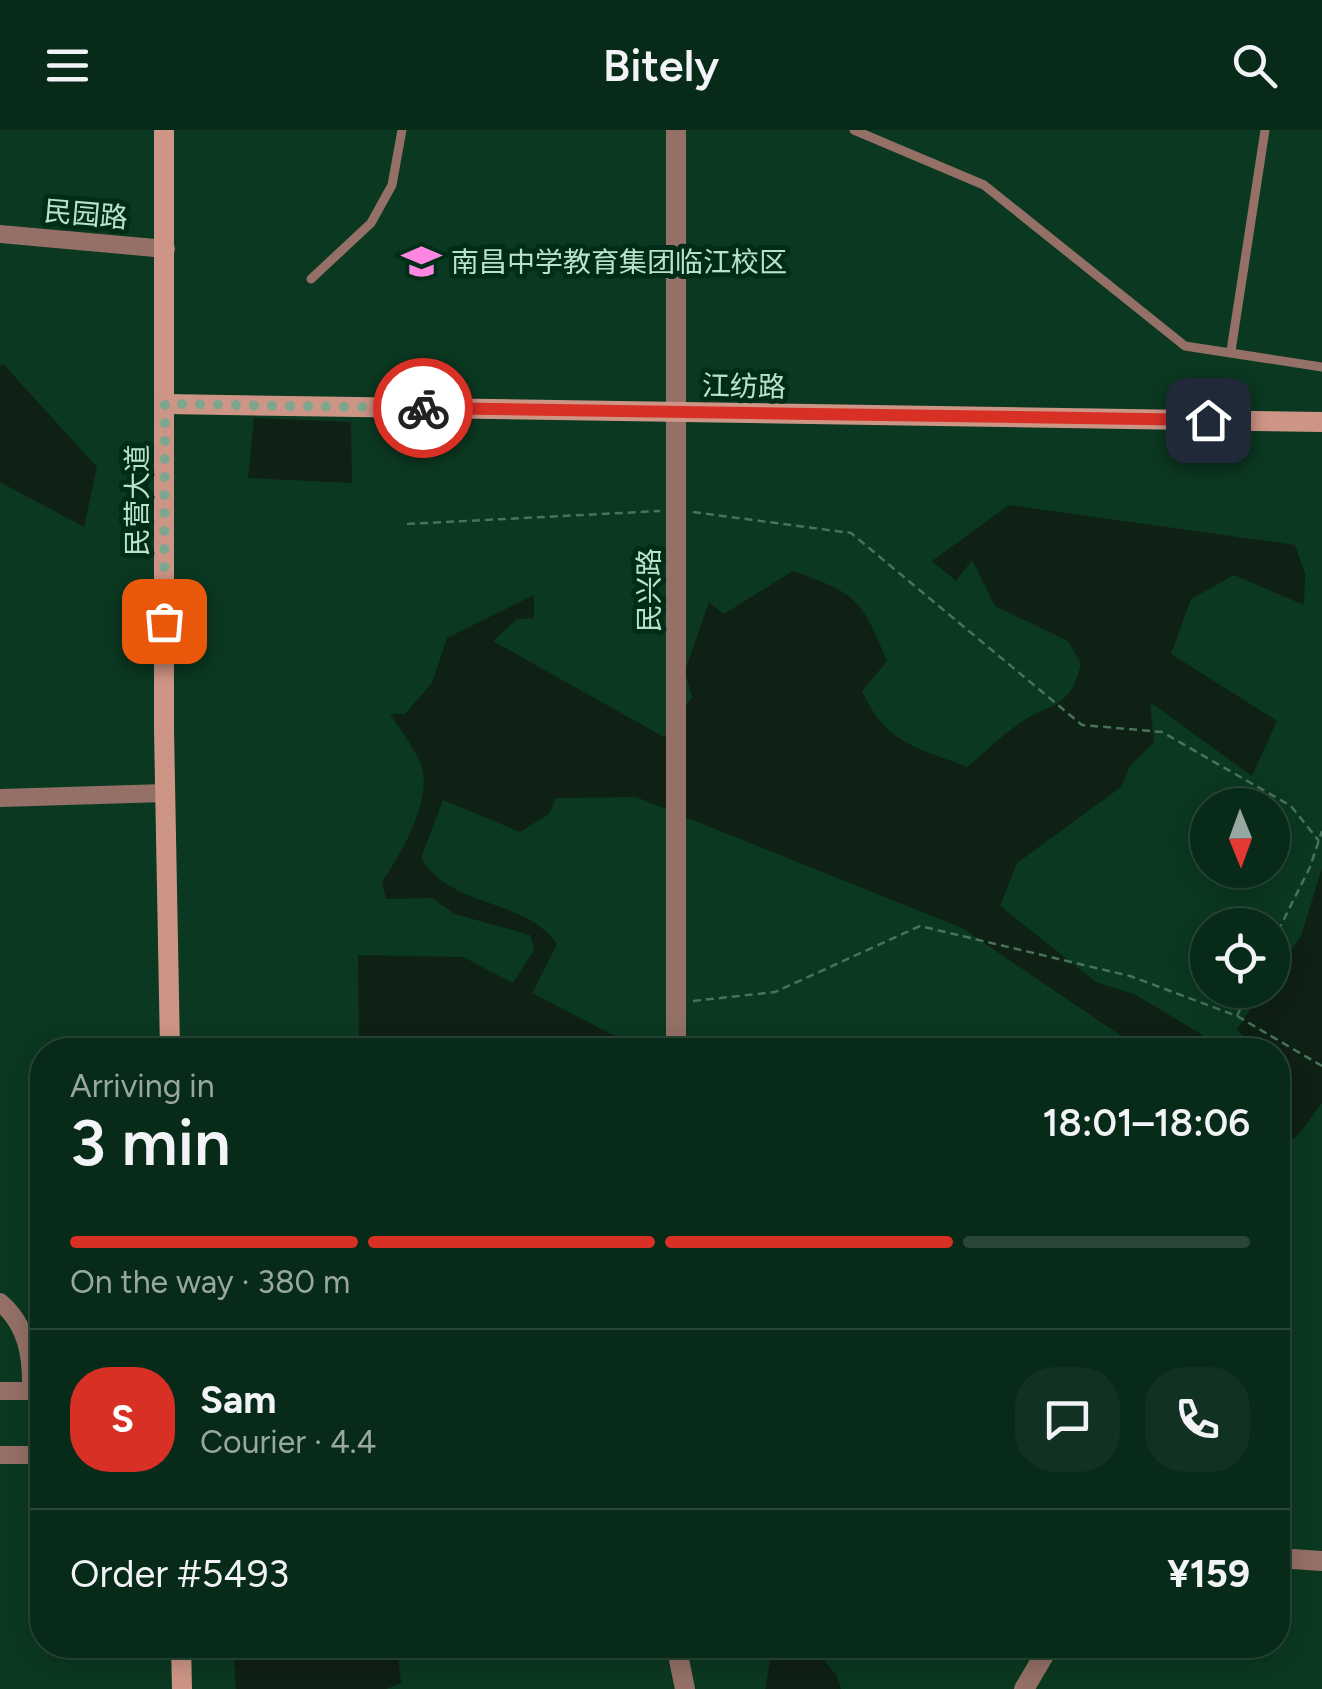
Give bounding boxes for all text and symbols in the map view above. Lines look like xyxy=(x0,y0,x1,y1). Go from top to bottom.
icon: menu xyxy=(40,38,95,93)
text: Bitely xyxy=(603,38,719,92)
icon: search xyxy=(1227,38,1282,93)
street label: 民园路 xyxy=(43,193,129,235)
school or university icon: 南昌中学教育集团临江校区 xyxy=(400,241,442,283)
place label: 南昌中学教育集团临江校区 xyxy=(451,245,787,279)
courier xyxy=(373,358,473,458)
street label: 江纺路 xyxy=(702,368,786,404)
pin xyxy=(1166,378,1251,463)
icon: bike xyxy=(396,381,451,436)
icon: home xyxy=(1181,393,1236,448)
street label: 民营大道 xyxy=(120,444,154,556)
street label: 民兴路 xyxy=(632,548,666,632)
pin xyxy=(122,579,207,664)
icon: bag xyxy=(137,594,192,649)
north arrow xyxy=(1190,788,1290,888)
map controls xyxy=(1190,788,1290,1008)
button: locate xyxy=(1190,908,1290,1008)
text: Arriving in xyxy=(70,1067,215,1105)
text: 18:01–18:06 xyxy=(1042,1100,1250,1146)
text: 3 min xyxy=(70,1103,231,1181)
text: On the way · 380 m xyxy=(70,1263,350,1301)
button: chat xyxy=(1015,1367,1120,1472)
button: phone xyxy=(1145,1367,1250,1472)
text: Sam xyxy=(200,1377,276,1423)
text: S xyxy=(111,1396,134,1442)
text: Courier · 4.4 xyxy=(200,1423,376,1461)
text: Order #5493 xyxy=(70,1551,289,1597)
text: ¥159 xyxy=(1167,1551,1250,1597)

